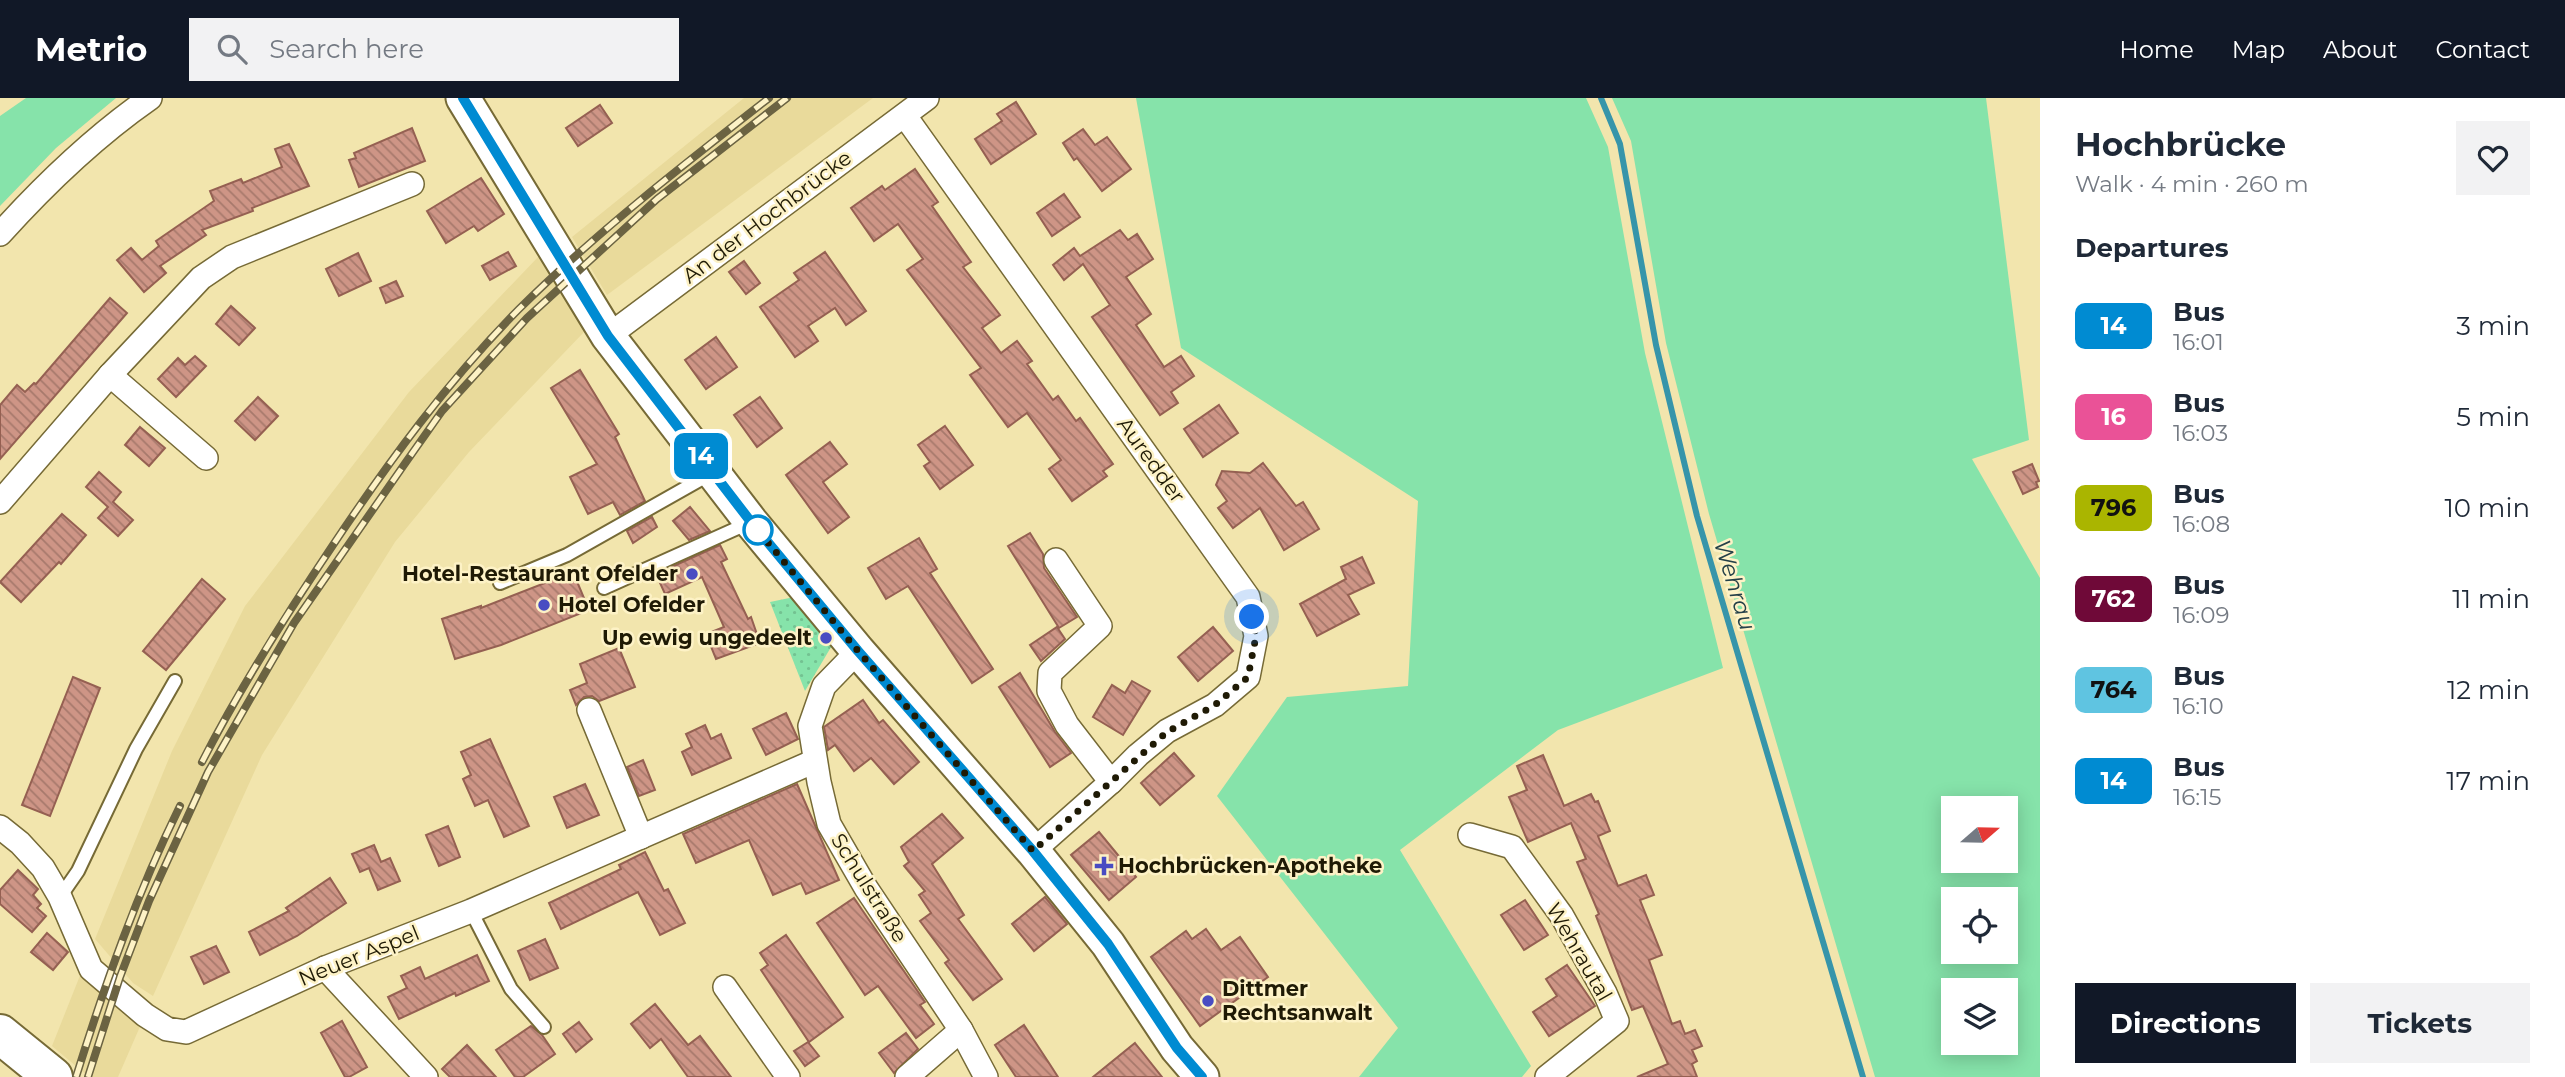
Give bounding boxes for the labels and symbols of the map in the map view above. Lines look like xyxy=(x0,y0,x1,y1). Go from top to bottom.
street label: An der Hochbrücke xyxy=(677,145,856,288)
street label: Auredder xyxy=(1112,412,1191,507)
line badge: 14 xyxy=(670,433,732,479)
unlabelled marker xyxy=(743,515,773,545)
water label: Wehrau xyxy=(1708,536,1762,634)
place label: Hotel-Restaurant Ofelder xyxy=(402,561,678,586)
marker: Hotel-Restaurant Ofelder xyxy=(684,566,700,582)
place label: Hotel Ofelder xyxy=(558,592,705,617)
marker: Hotel Ofelder xyxy=(536,597,552,613)
your location xyxy=(1234,599,1269,634)
place label: Up ewig ungedeelt xyxy=(602,625,812,650)
marker: Up ewig ungedeelt xyxy=(818,630,834,646)
north arrow xyxy=(1941,796,2018,873)
street label: Schulstraße xyxy=(826,829,913,947)
place label: Hochbrücken-Apotheke xyxy=(1118,853,1382,878)
marker: Hochbrücken-Apotheke xyxy=(1096,858,1112,874)
street label: Wehrautal xyxy=(1541,898,1618,1005)
street label: Neuer Aspel xyxy=(295,920,423,991)
place label: Dittmer Rechtsanwalt xyxy=(1222,976,1373,1025)
marker: Dittmer Rechtsanwalt xyxy=(1200,993,1216,1009)

